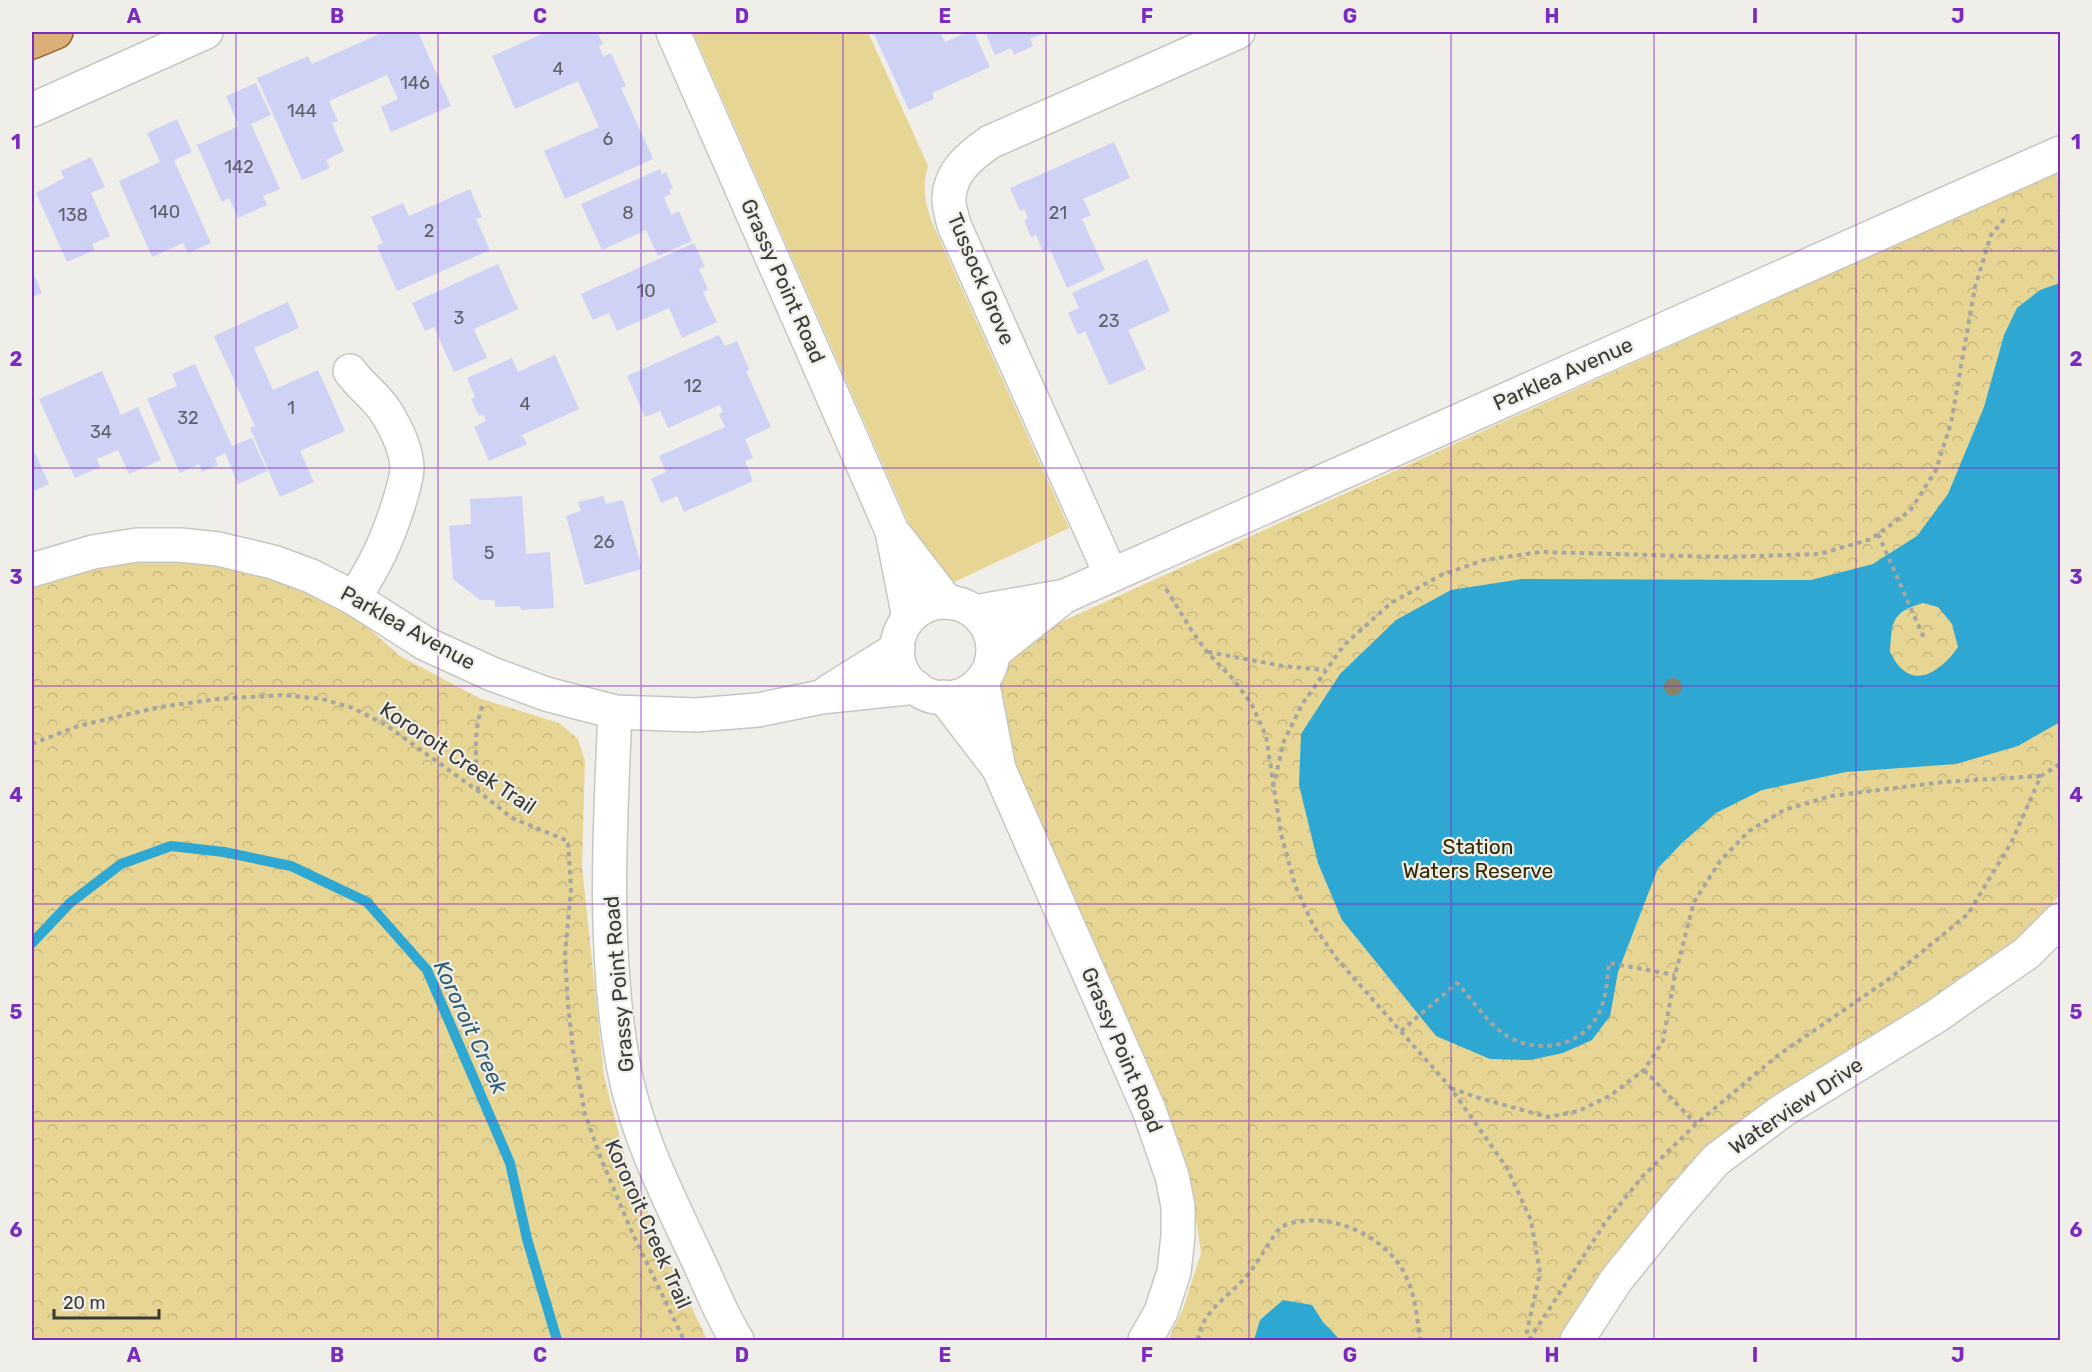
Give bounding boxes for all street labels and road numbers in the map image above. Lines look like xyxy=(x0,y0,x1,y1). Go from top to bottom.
street label: Grassy Point Road xyxy=(736,195,831,367)
street label: Tussock Grove xyxy=(942,209,1020,348)
street label: Parklea Avenue xyxy=(1489,332,1637,416)
street label: Parklea Avenue xyxy=(336,580,480,675)
street label: Kororoit Creek Trail xyxy=(376,696,541,819)
street label: Grassy Point Road xyxy=(598,895,639,1073)
street label: Grassy Point Road xyxy=(1076,963,1169,1136)
street label: Waterview Drive xyxy=(1724,1052,1867,1160)
street label: Kororoit Creek Trail xyxy=(600,1135,697,1312)

